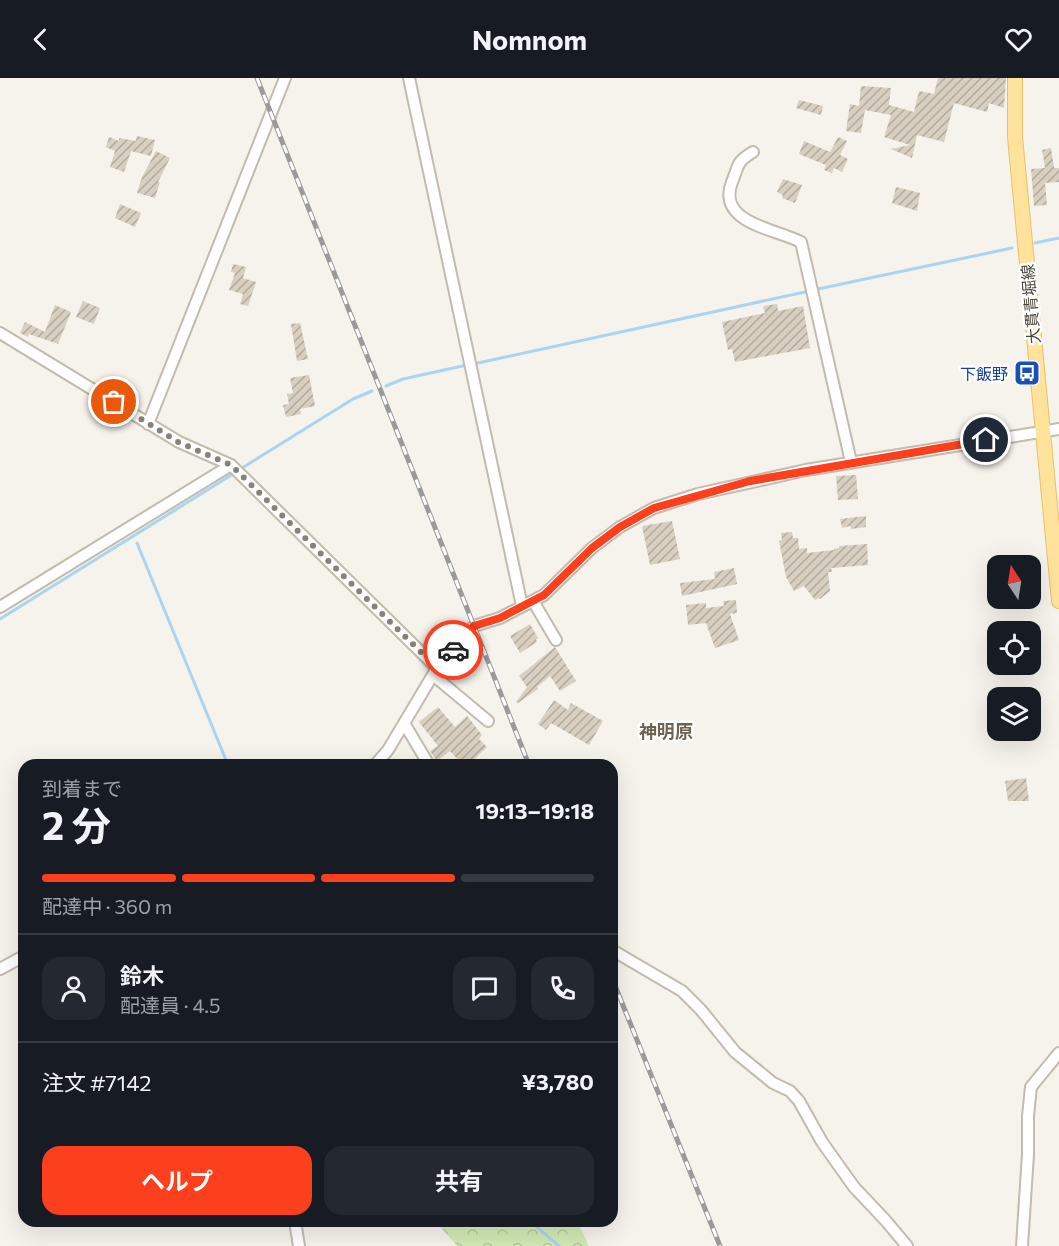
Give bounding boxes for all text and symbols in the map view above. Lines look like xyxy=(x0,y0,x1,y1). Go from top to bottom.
icon: back xyxy=(24,23,57,56)
text: Nomnom xyxy=(472,23,587,56)
icon: heart xyxy=(1002,23,1035,56)
street label: 大貫青堀線 xyxy=(1017,263,1043,345)
bus stop icon: 下飯野 xyxy=(1012,358,1042,388)
place label: 下飯野 xyxy=(960,364,1008,383)
pin xyxy=(88,376,139,427)
icon: bag xyxy=(97,385,130,418)
pin xyxy=(960,414,1011,465)
icon: home xyxy=(969,423,1002,456)
north arrow xyxy=(987,555,1041,609)
map controls xyxy=(987,555,1041,741)
courier xyxy=(423,620,483,680)
button: locate xyxy=(987,621,1041,675)
icon: car xyxy=(437,634,470,667)
button: layers xyxy=(987,687,1041,741)
district label: 神明原 xyxy=(639,720,693,742)
text: 到着まで xyxy=(42,776,122,800)
text: 19:13–19:18 xyxy=(475,797,594,824)
text: 2 分 xyxy=(42,800,111,848)
text: 配達中 · 360 m xyxy=(42,894,172,918)
button: person xyxy=(42,957,105,1020)
button: chat xyxy=(453,957,516,1020)
button: phone xyxy=(531,957,594,1020)
text: 鈴木 xyxy=(120,962,164,989)
text: 配達員 · 4.5 xyxy=(120,993,220,1017)
text: ¥3,780 xyxy=(522,1068,594,1095)
text: 注文 #7142 xyxy=(42,1069,151,1096)
button: ヘルプ xyxy=(42,1146,312,1215)
button: 共有 xyxy=(324,1146,594,1215)

